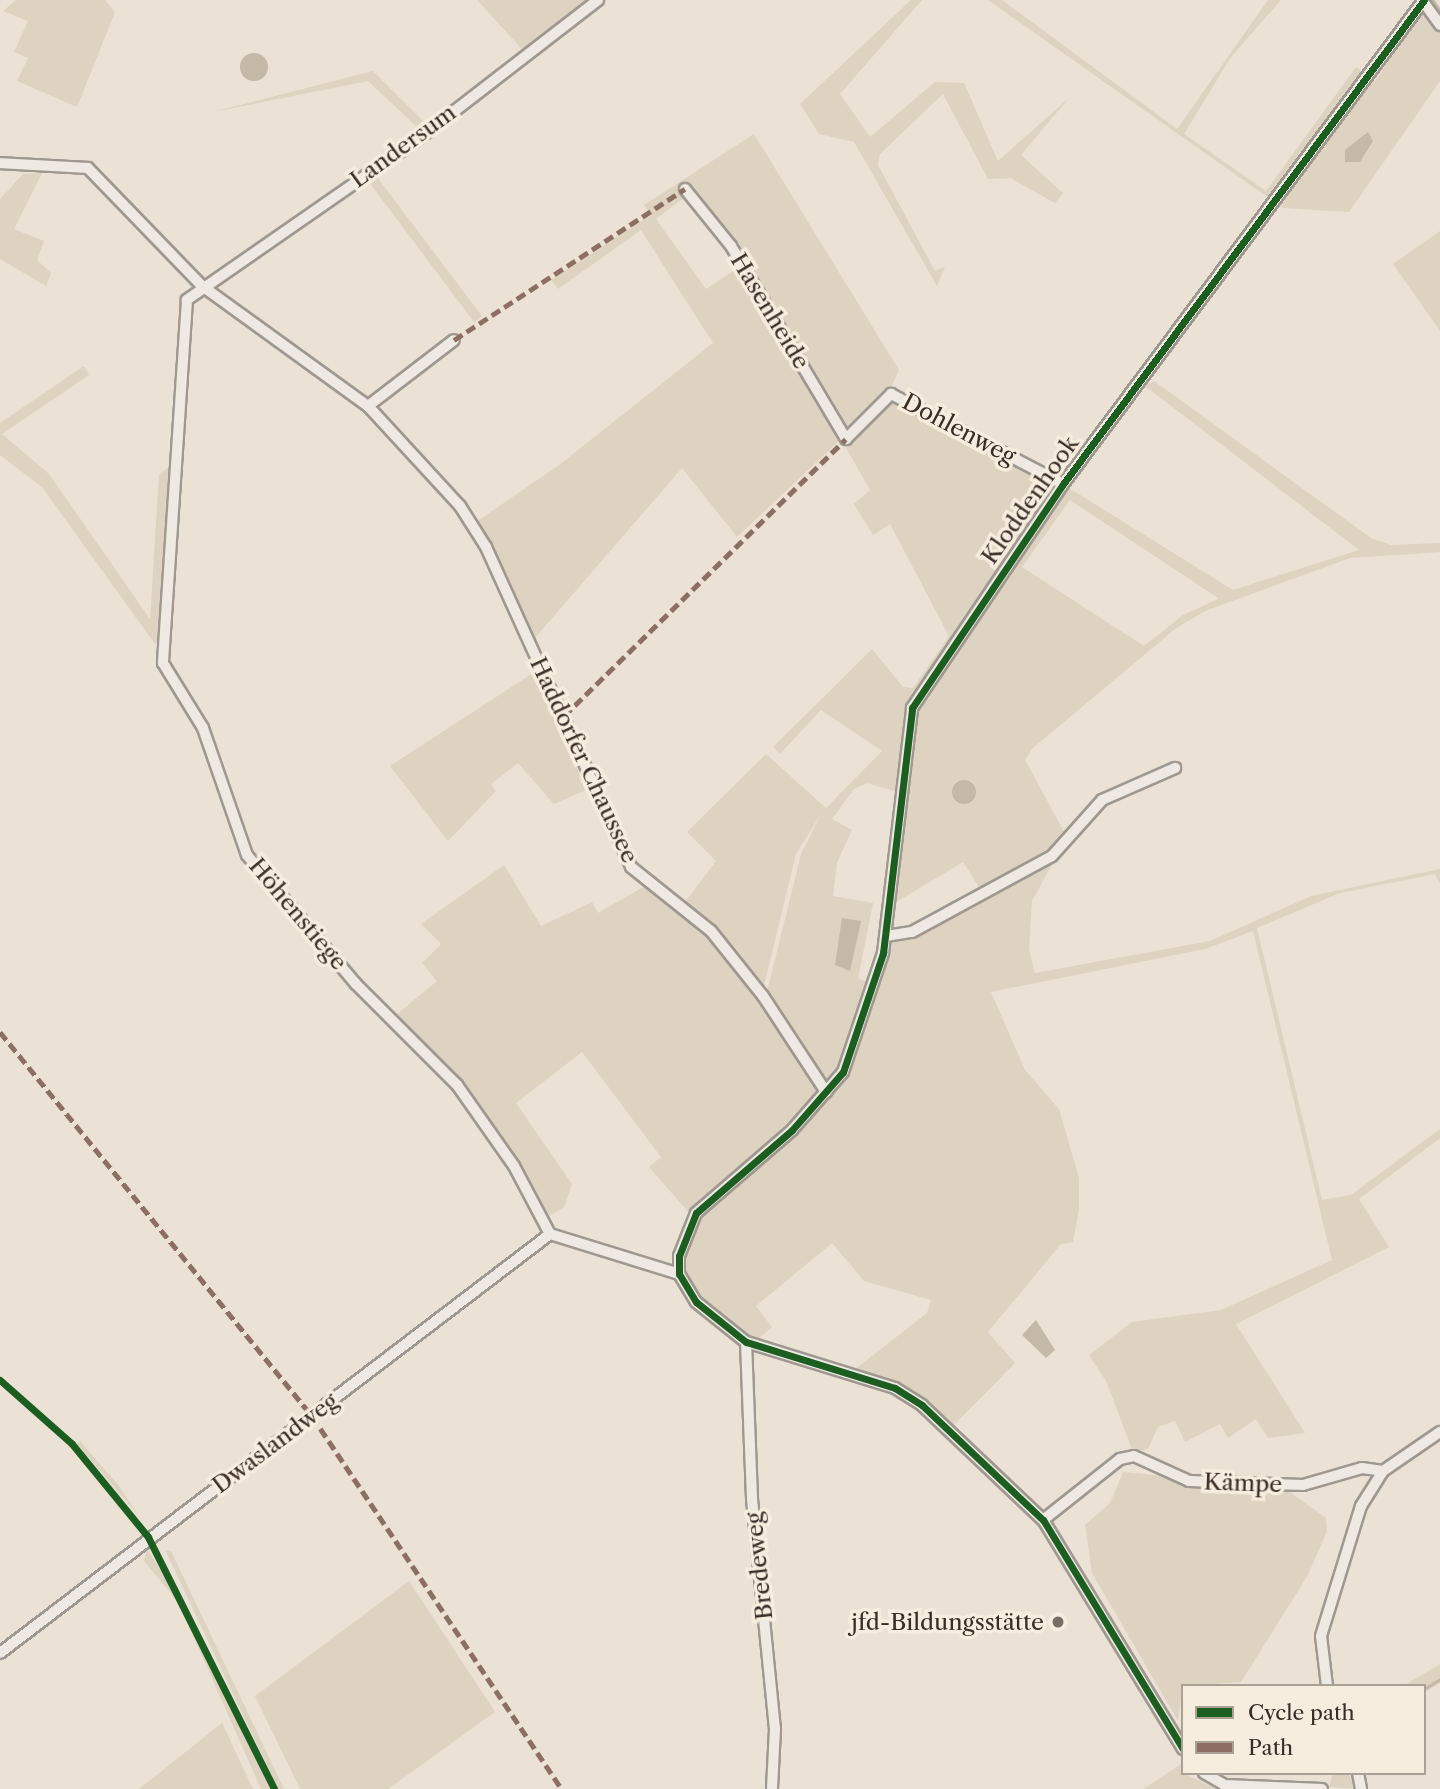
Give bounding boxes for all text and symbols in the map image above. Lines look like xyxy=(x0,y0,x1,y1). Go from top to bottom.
street label: Landersum xyxy=(345,98,461,194)
street label: Hasenheide xyxy=(725,248,815,374)
street label: Dohlenweg xyxy=(898,388,1020,470)
street label: Kloddenhook xyxy=(976,431,1084,569)
street label: Haddorfer Chaussee xyxy=(524,653,644,867)
street label: Höhenstiege xyxy=(243,852,353,976)
street label: Dwaslandweg xyxy=(207,1387,343,1499)
street label: Kämpe xyxy=(1203,1468,1283,1498)
street label: Bredeweg xyxy=(740,1511,778,1621)
place label: jfd-Bildungsstätte xyxy=(851,1608,1044,1636)
marker: jfd-Bildungsstätte xyxy=(1050,1614,1066,1630)
legend xyxy=(1181,1684,1426,1775)
text: Cycle path xyxy=(1248,1700,1355,1725)
text: Path xyxy=(1248,1735,1293,1760)

